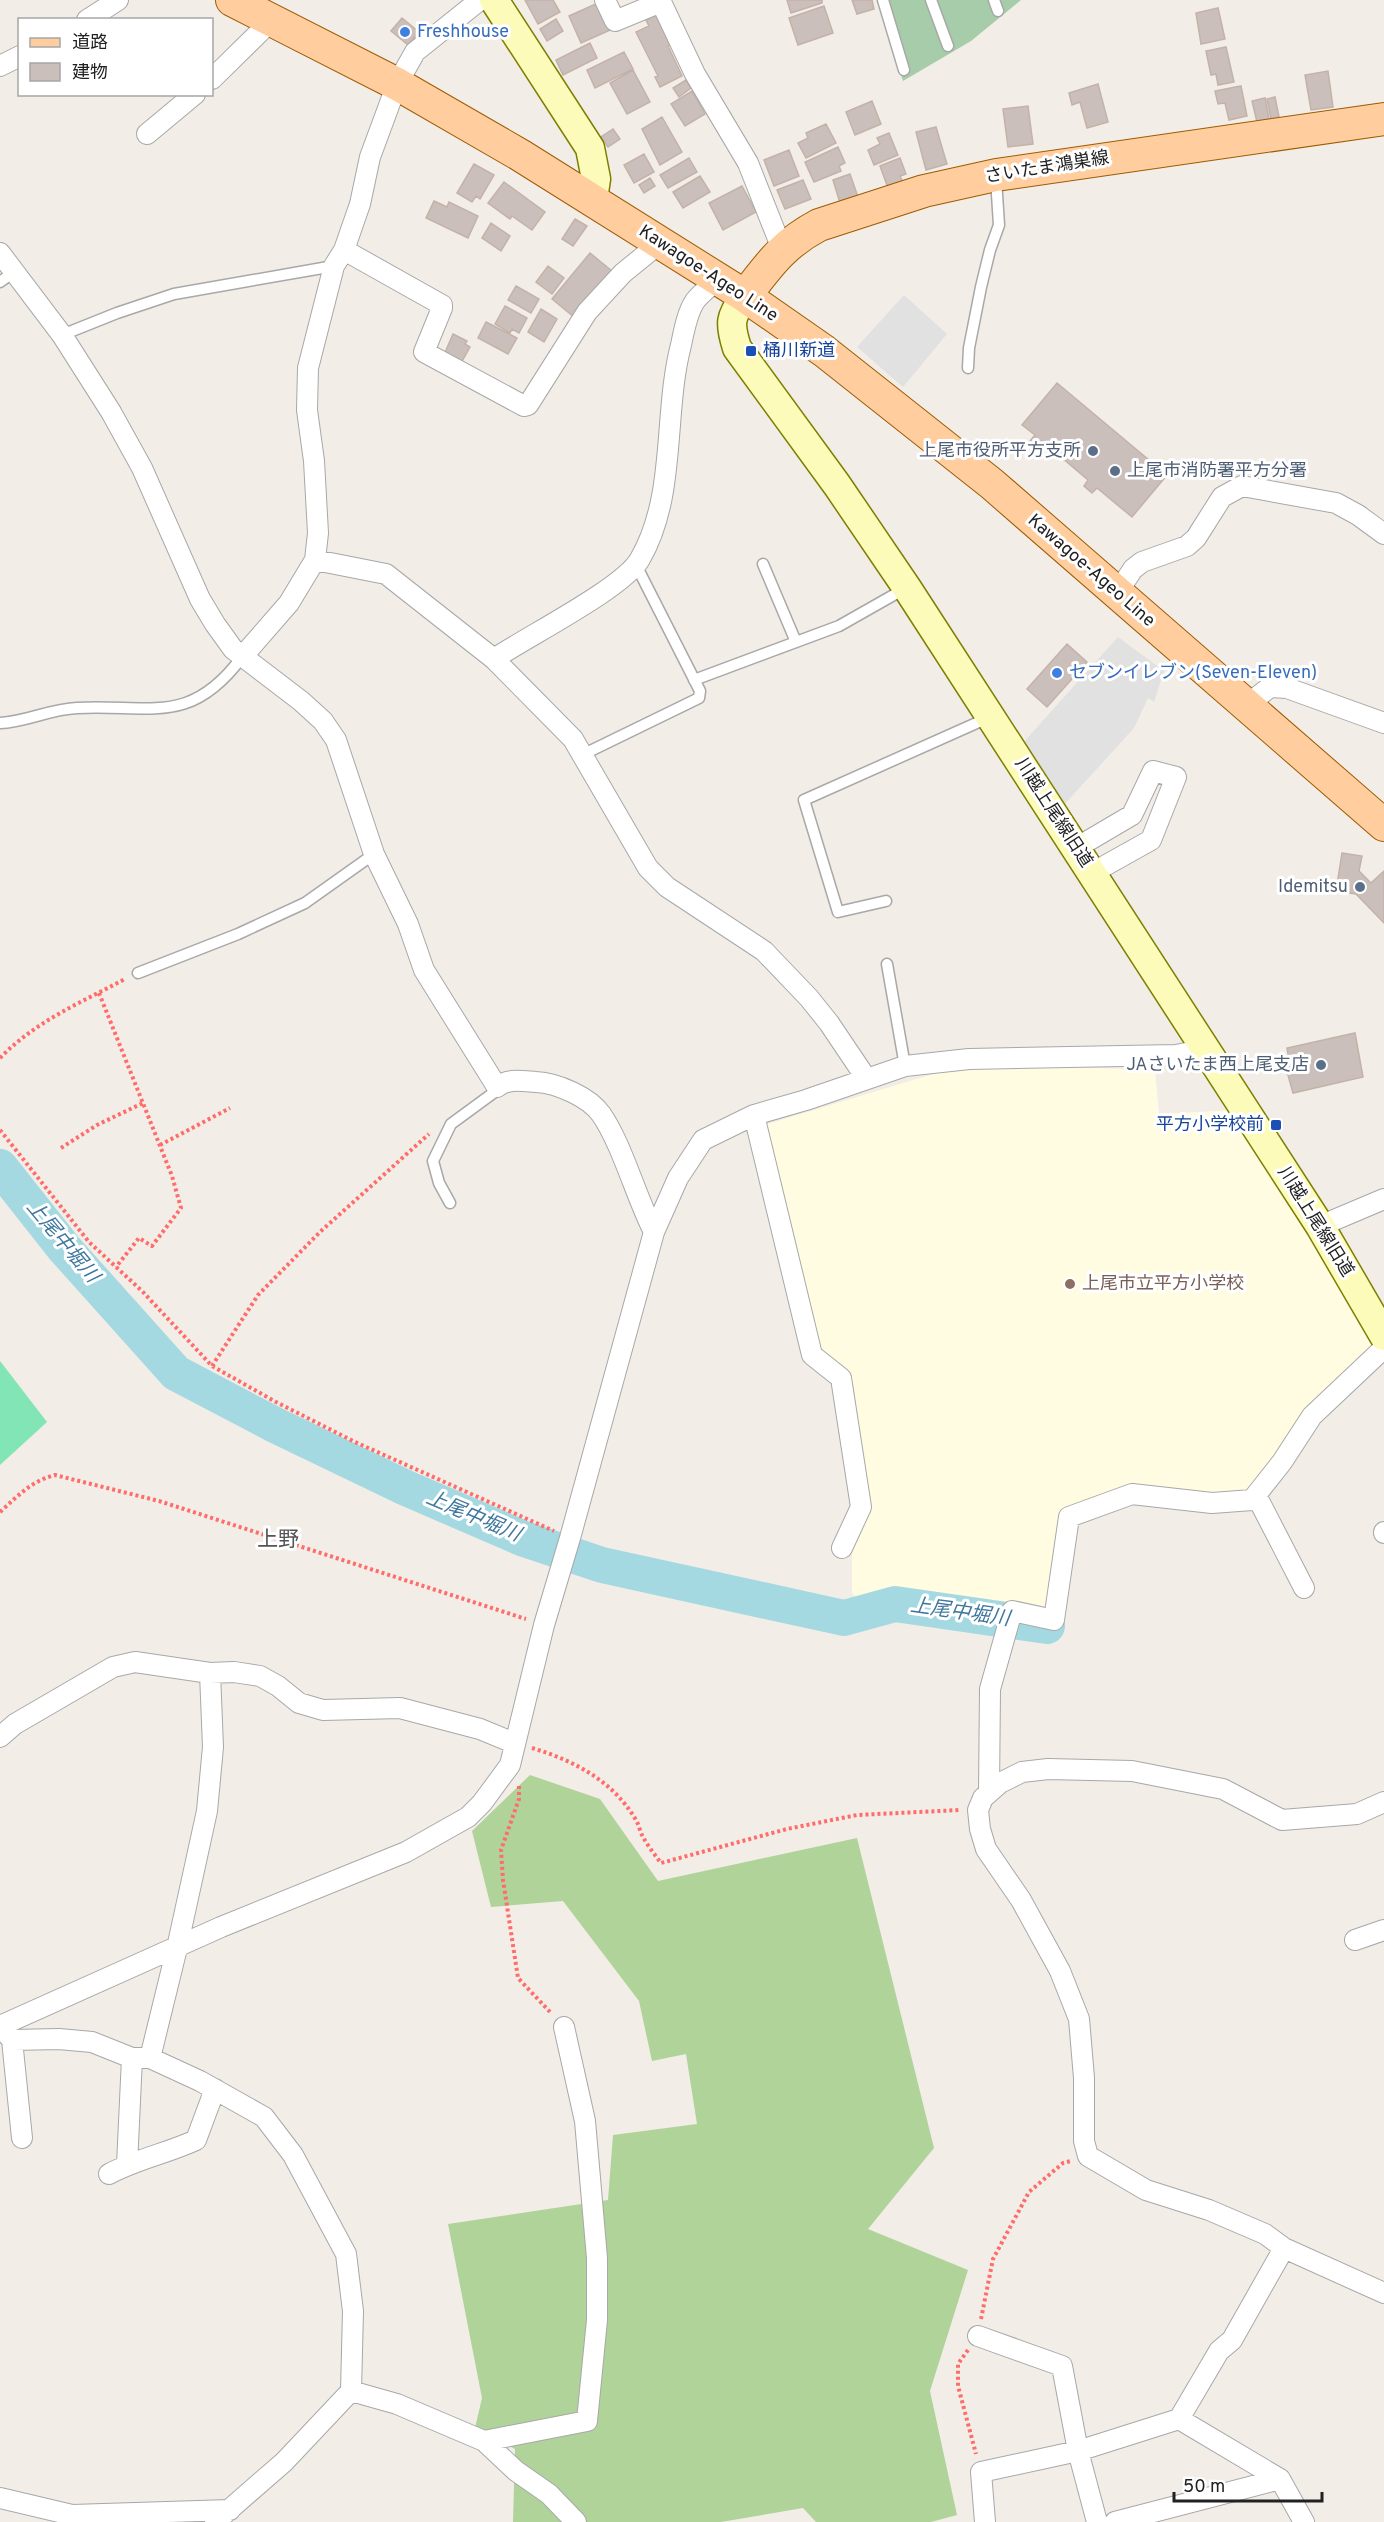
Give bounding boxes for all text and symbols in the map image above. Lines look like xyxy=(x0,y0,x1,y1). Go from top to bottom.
legend xyxy=(18,18,213,96)
place label: Freshhouse xyxy=(417,21,509,44)
marker: Freshhouse xyxy=(398,25,412,39)
text: 道路 xyxy=(72,32,108,55)
text: 建物 xyxy=(72,62,108,85)
street label: さいたま鴻巣線 xyxy=(983,147,1111,189)
street label: Kawagoe-Ageo Line xyxy=(634,220,782,328)
place label: 桶川新道 xyxy=(763,340,835,363)
marker: 桶川新道 xyxy=(744,344,758,358)
place label: 上尾市役所平方支所 xyxy=(919,440,1081,463)
marker: 上尾市役所平方支所 xyxy=(1086,444,1100,458)
place label: 上尾市消防署平方分署 xyxy=(1127,460,1307,483)
marker: 上尾市消防署平方分署 xyxy=(1108,464,1122,478)
street label: Kawagoe-Ageo Line xyxy=(1022,509,1160,633)
place label: セブンイレブン(Seven-Eleven) xyxy=(1069,662,1317,685)
marker: セブンイレブン(Seven-Eleven) xyxy=(1050,666,1064,680)
street label: 川越上尾線旧道 xyxy=(1009,754,1097,872)
place label: Idemitsu xyxy=(1278,876,1348,899)
marker: Idemitsu xyxy=(1353,880,1367,894)
place label: JAさいたま西上尾支店 xyxy=(1126,1054,1309,1077)
marker: JAさいたま西上尾支店 xyxy=(1314,1058,1328,1072)
place label: 平方小学校前 xyxy=(1156,1114,1264,1137)
marker: 平方小学校前 xyxy=(1269,1118,1283,1132)
street label: 川越上尾線旧道 xyxy=(1272,1162,1358,1282)
water label: 上尾中堀川 xyxy=(20,1195,105,1290)
place label: 上尾市立平方小学校 xyxy=(1082,1273,1244,1296)
marker: 上尾市立平方小学校 xyxy=(1063,1277,1077,1291)
water label: 上尾中堀川 xyxy=(422,1485,526,1549)
district label: 上野 xyxy=(257,1527,299,1554)
water label: 上尾中堀川 xyxy=(909,1593,1013,1633)
scale bar xyxy=(1174,2465,1322,2503)
text: 50 m xyxy=(1183,2476,1225,2499)

